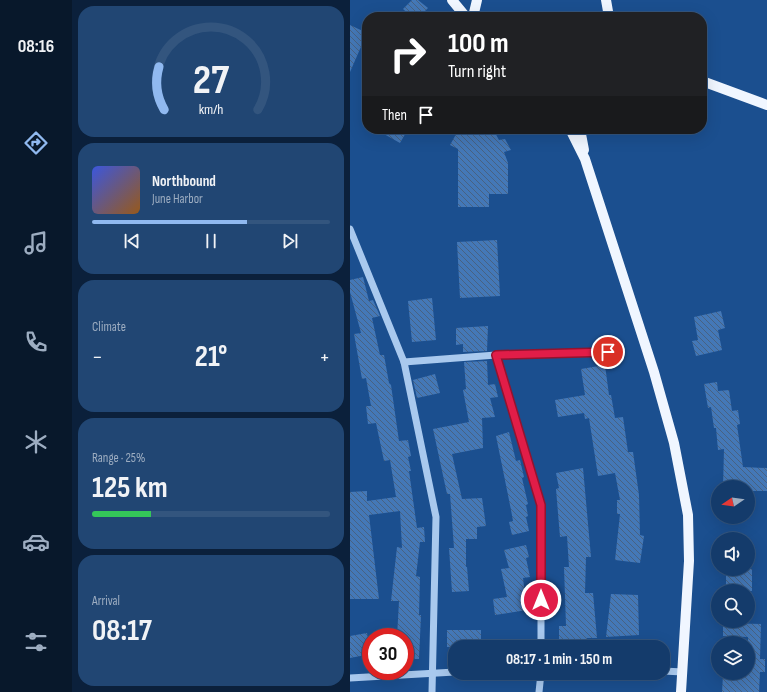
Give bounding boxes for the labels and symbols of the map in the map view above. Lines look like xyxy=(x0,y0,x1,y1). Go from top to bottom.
pin xyxy=(591,335,625,369)
north arrow xyxy=(711,480,755,524)
position arrow xyxy=(520,579,562,621)
speed limit sign: 30 xyxy=(362,628,414,680)

